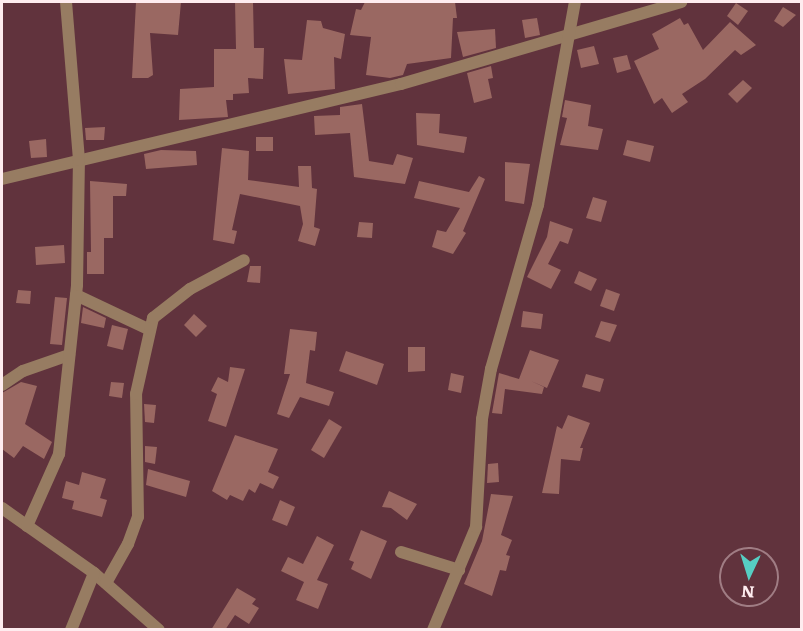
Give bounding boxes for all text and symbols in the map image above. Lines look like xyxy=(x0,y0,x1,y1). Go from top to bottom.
north arrow xyxy=(719,547,779,607)
text: N xyxy=(740,581,755,605)

